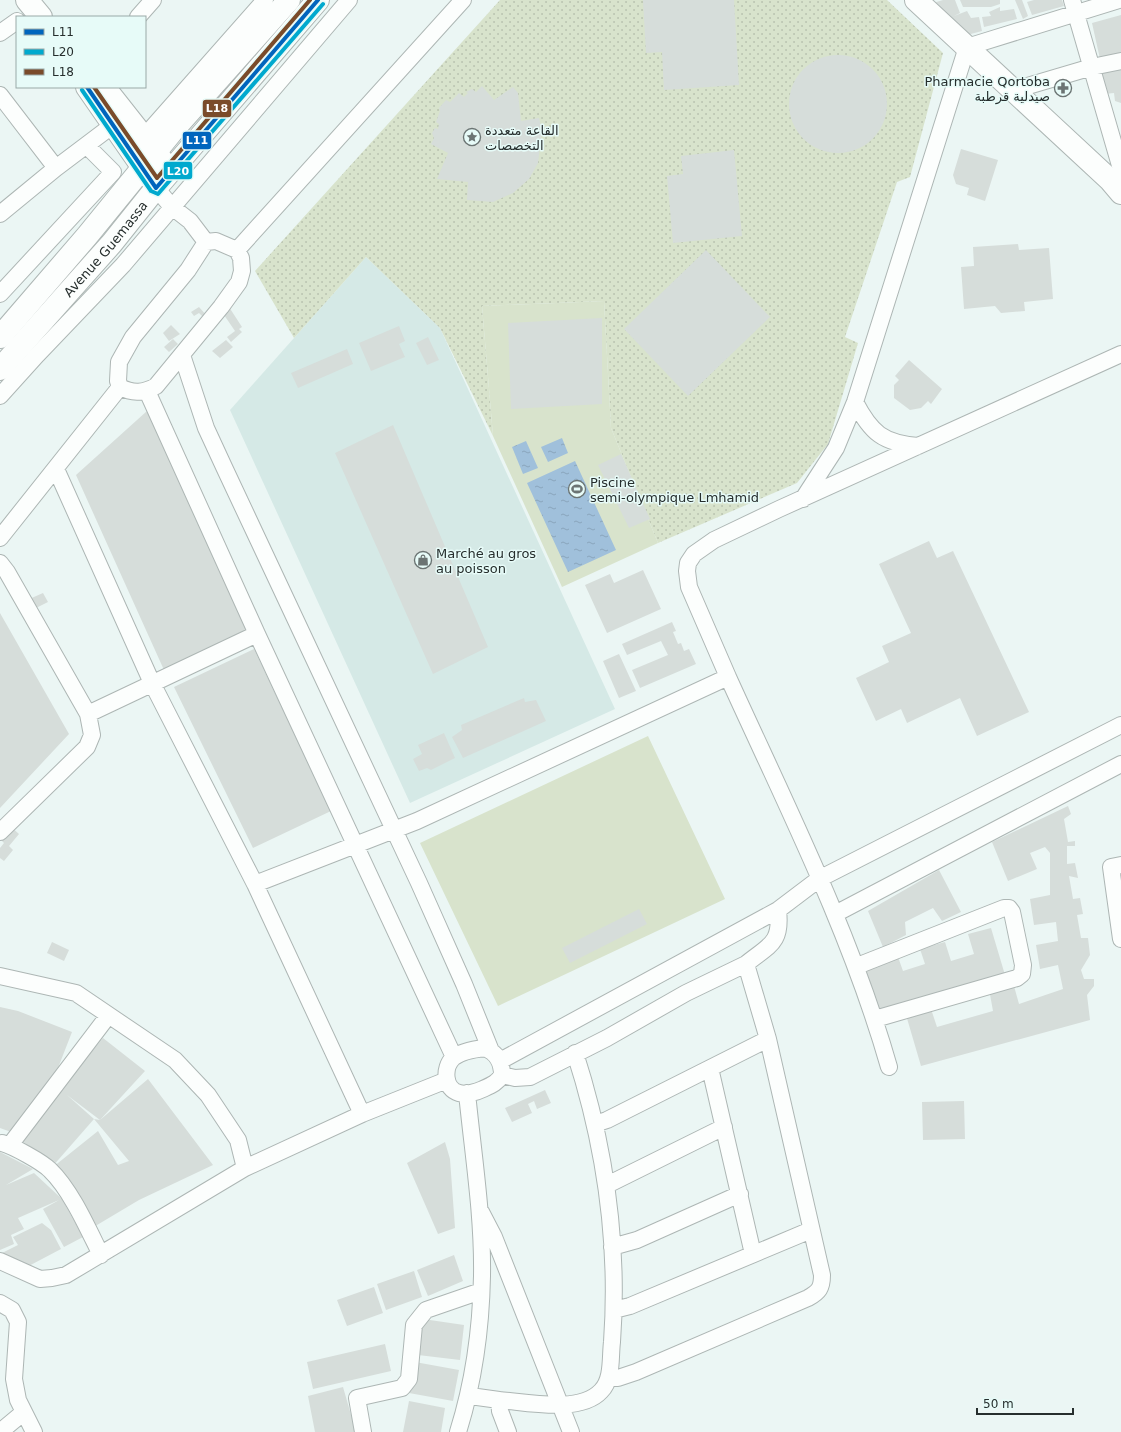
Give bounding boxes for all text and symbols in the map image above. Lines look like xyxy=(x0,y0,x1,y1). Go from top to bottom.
legend xyxy=(16,16,146,88)
text: L11 xyxy=(52,25,74,39)
text: L20 xyxy=(52,45,74,59)
text: L18 xyxy=(52,65,74,79)
place label: Pharmacie Qortoba صيدلية قرطبة xyxy=(925,74,1050,105)
pharmacy icon: Pharmacie Qortoba صيدلية قرطبة xyxy=(1053,78,1073,98)
line badge: L18 xyxy=(202,99,232,118)
text: L18 xyxy=(206,102,228,115)
place label: القاعة متعددة التخصصات xyxy=(485,123,559,153)
place icon: القاعة متعددة التخصصات xyxy=(462,127,482,147)
line badge: L11 xyxy=(182,131,212,150)
text: L11 xyxy=(186,134,208,147)
line badge: L20 xyxy=(163,161,193,180)
text: L20 xyxy=(167,165,189,178)
street label: Avenue Guemassa xyxy=(61,198,151,300)
place label: Piscine semi-olympique Lmhamid xyxy=(590,475,759,505)
sports icon: Piscine semi-olympique Lmhamid xyxy=(567,479,587,499)
place label: Marché au gros au poisson xyxy=(436,546,536,576)
shop icon: Marché au gros au poisson xyxy=(413,550,433,570)
scale bar xyxy=(977,1390,1073,1416)
text: 50 m xyxy=(983,1397,1014,1411)

